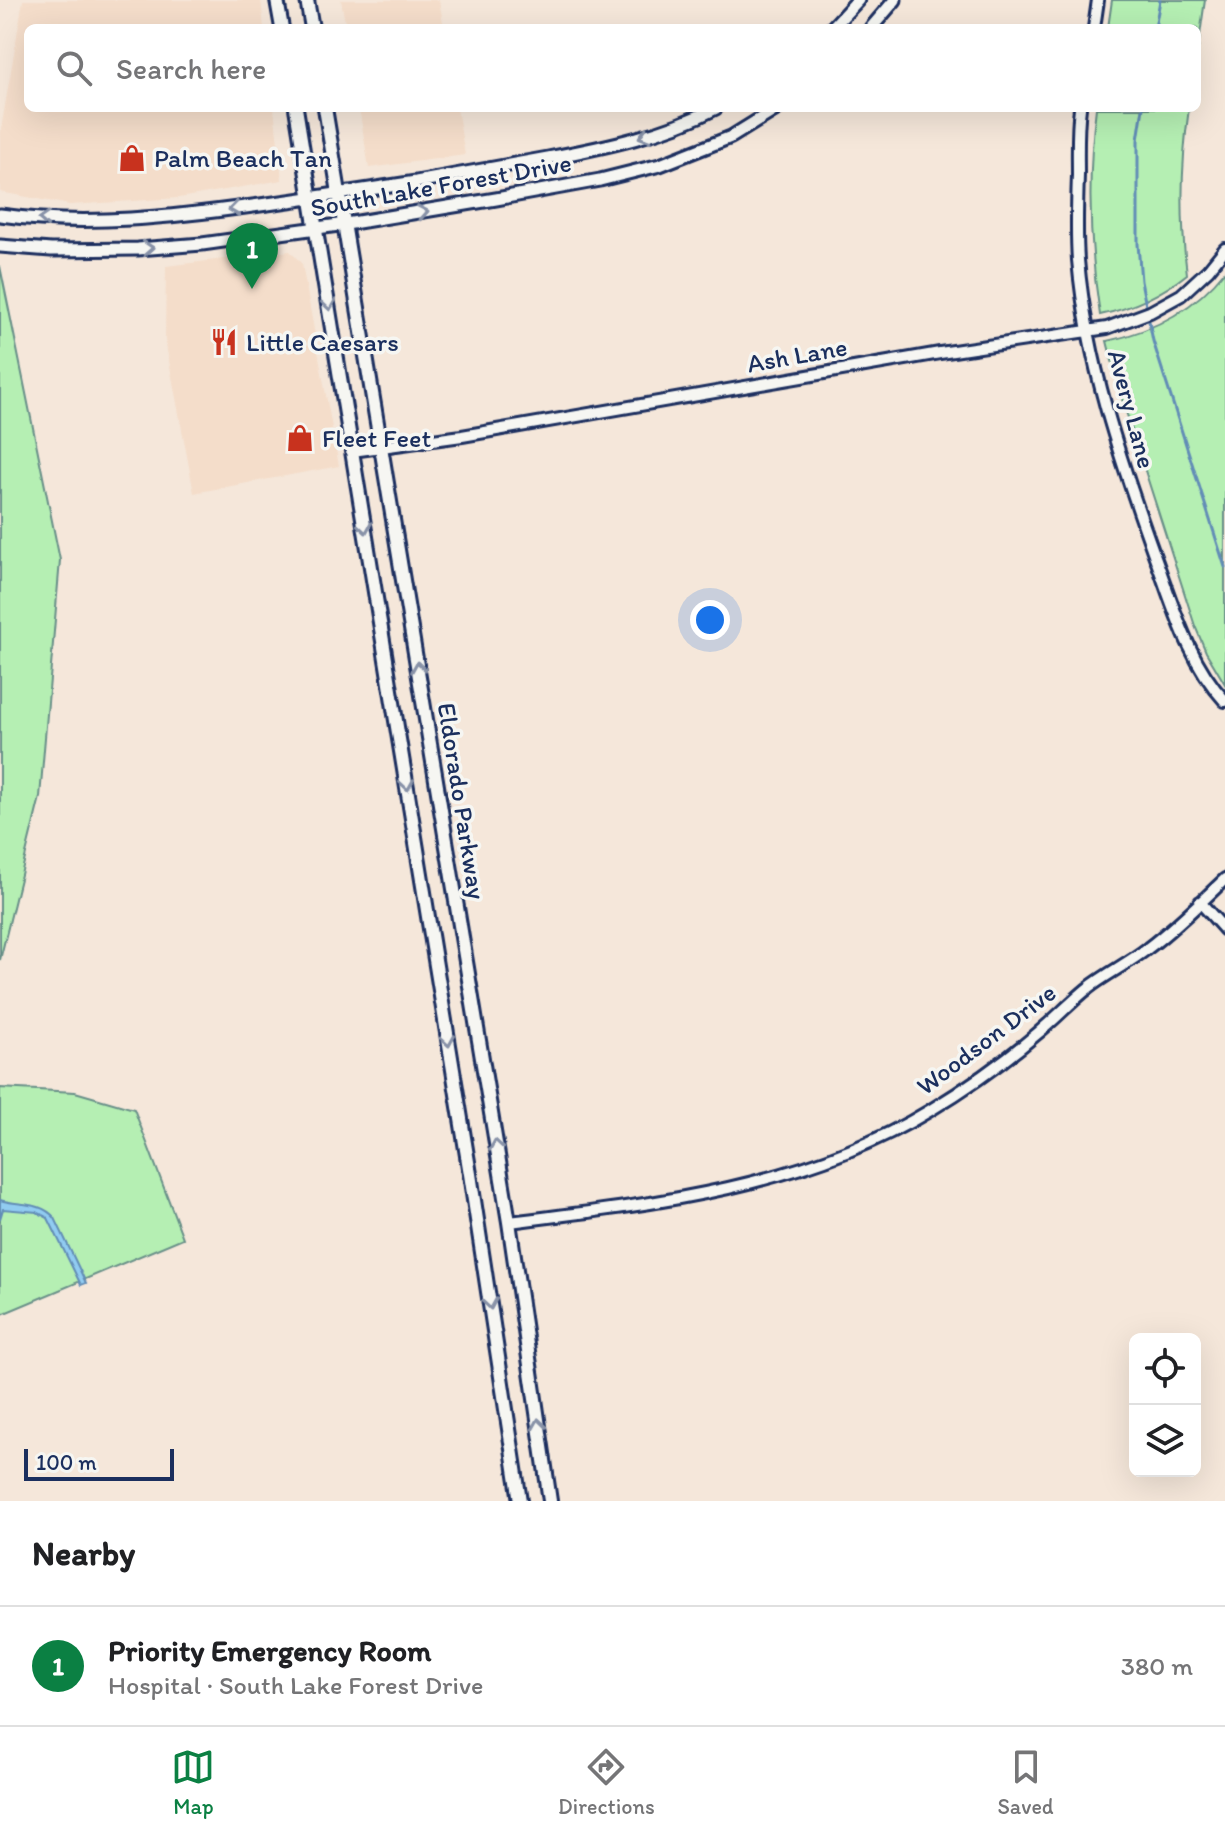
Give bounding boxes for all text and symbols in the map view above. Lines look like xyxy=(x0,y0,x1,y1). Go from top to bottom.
search box xyxy=(24,24,1201,112)
icon: search xyxy=(52,46,96,90)
text: Search here xyxy=(116,50,266,87)
one-way arrow xyxy=(637,127,651,143)
place label: Palm Beach Tan xyxy=(154,142,332,174)
shop icon: Palm Beach Tan xyxy=(117,143,147,173)
street label: South Lake Forest Drive xyxy=(308,146,574,224)
one-way arrow xyxy=(228,200,241,217)
one-way arrow xyxy=(416,205,429,222)
one-way arrow xyxy=(37,211,50,228)
pin: 1 xyxy=(226,223,278,289)
one-way arrow xyxy=(142,240,155,257)
one-way arrow xyxy=(320,298,337,312)
place label: Little Caesars xyxy=(246,326,399,358)
restaurant icon: Little Caesars xyxy=(209,327,239,357)
street label: Ash Lane xyxy=(744,330,850,380)
street label: Avery Lane xyxy=(1101,346,1163,472)
place label: Fleet Feet xyxy=(322,422,431,454)
shop icon: Fleet Feet xyxy=(285,423,315,453)
one-way arrow xyxy=(356,521,373,535)
your location xyxy=(690,600,730,640)
one-way arrow xyxy=(410,660,427,674)
street label: Eldorado Parkway xyxy=(431,700,493,902)
one-way arrow xyxy=(397,778,414,792)
street label: Woodson Drive xyxy=(910,976,1062,1102)
one-way arrow xyxy=(439,1035,456,1048)
one-way arrow xyxy=(488,1138,505,1151)
one-way arrow xyxy=(481,1297,498,1311)
map controls xyxy=(1129,1333,1201,1477)
button: locate xyxy=(1129,1333,1201,1405)
button: layers xyxy=(1129,1405,1201,1477)
one-way arrow xyxy=(531,1417,548,1431)
scale bar xyxy=(24,1445,174,1481)
text: 100 m xyxy=(36,1449,97,1476)
text: Nearby xyxy=(32,1533,135,1574)
text: Priority Emergency Room xyxy=(108,1632,431,1669)
text: 1 xyxy=(52,1650,64,1682)
text: 380 m xyxy=(1121,1650,1193,1682)
text: Hospital · South Lake Forest Drive xyxy=(108,1669,483,1701)
tab: Map xyxy=(171,1745,215,1820)
tab: Directions xyxy=(558,1745,655,1820)
tab: Saved xyxy=(997,1745,1054,1820)

